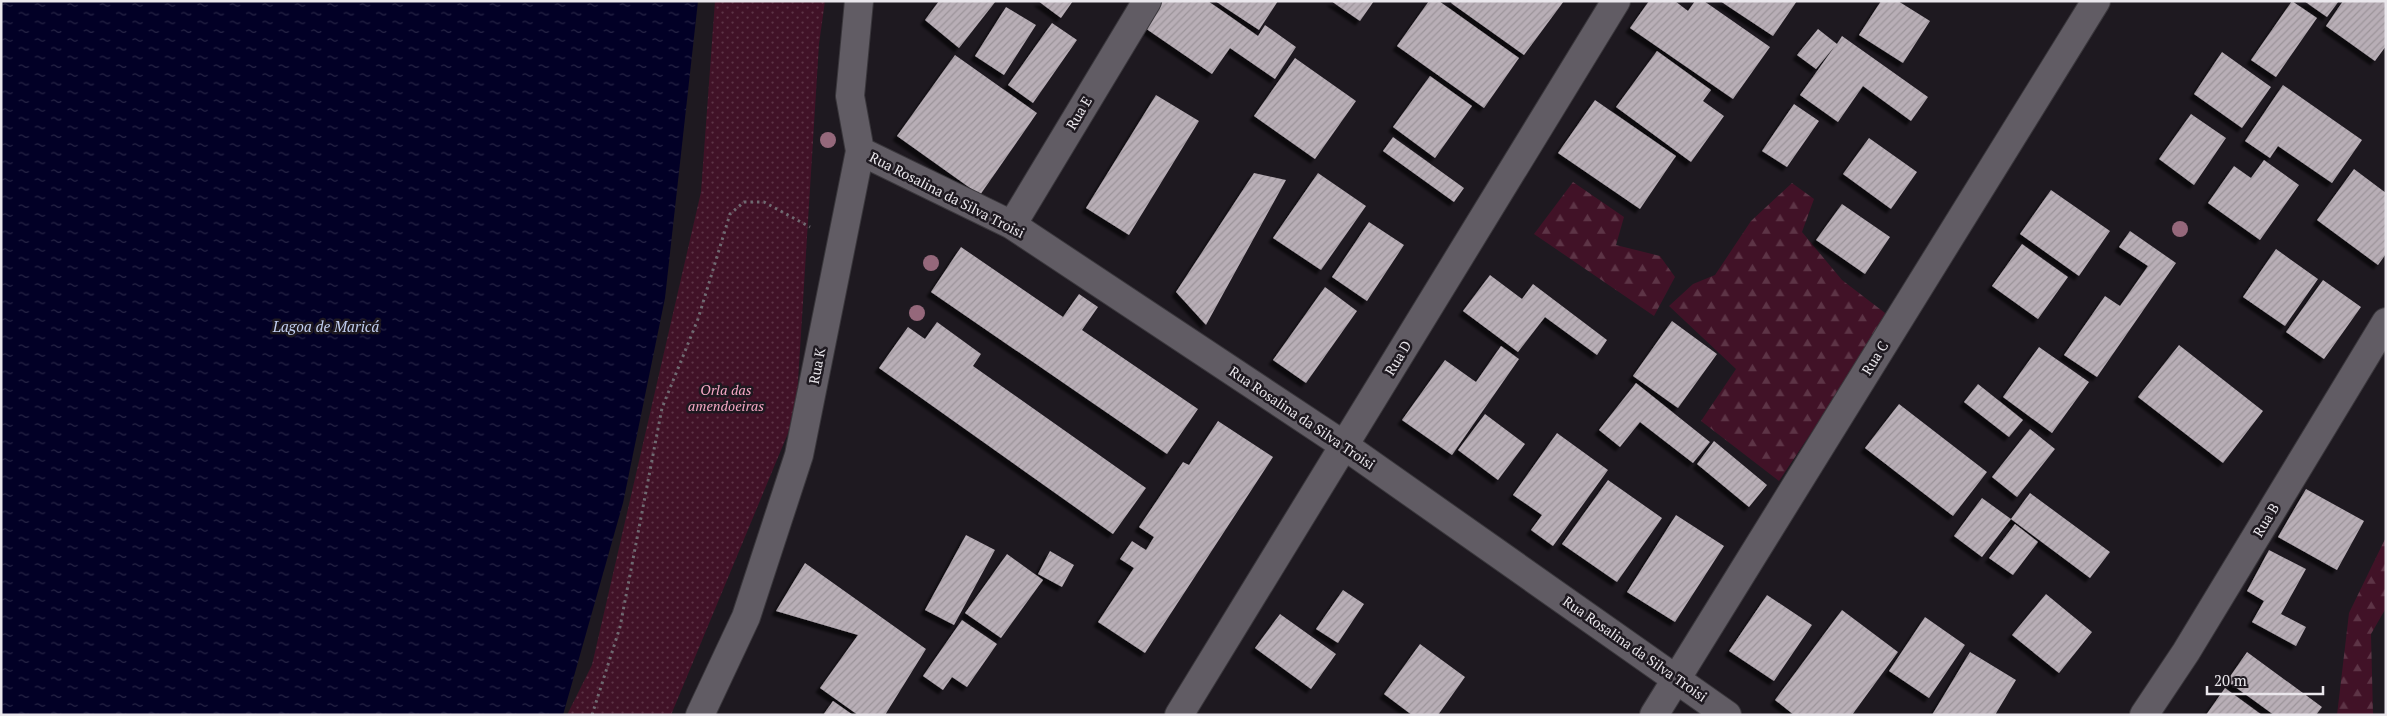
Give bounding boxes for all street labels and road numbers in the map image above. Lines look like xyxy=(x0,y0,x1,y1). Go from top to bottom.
street label: Rua E xyxy=(1061,93,1096,133)
street label: Rua Rosalina da Silva Troisi xyxy=(866,147,1028,242)
street label: Rua D xyxy=(1380,337,1415,379)
street label: Rua C xyxy=(1857,337,1892,378)
street label: Rua K xyxy=(804,345,829,386)
street label: Rua Rosalina da Silva Troisi xyxy=(1226,362,1379,473)
street label: Rua B xyxy=(2248,499,2283,540)
street label: Rua Rosalina da Silva Troisi xyxy=(1559,592,1711,706)

